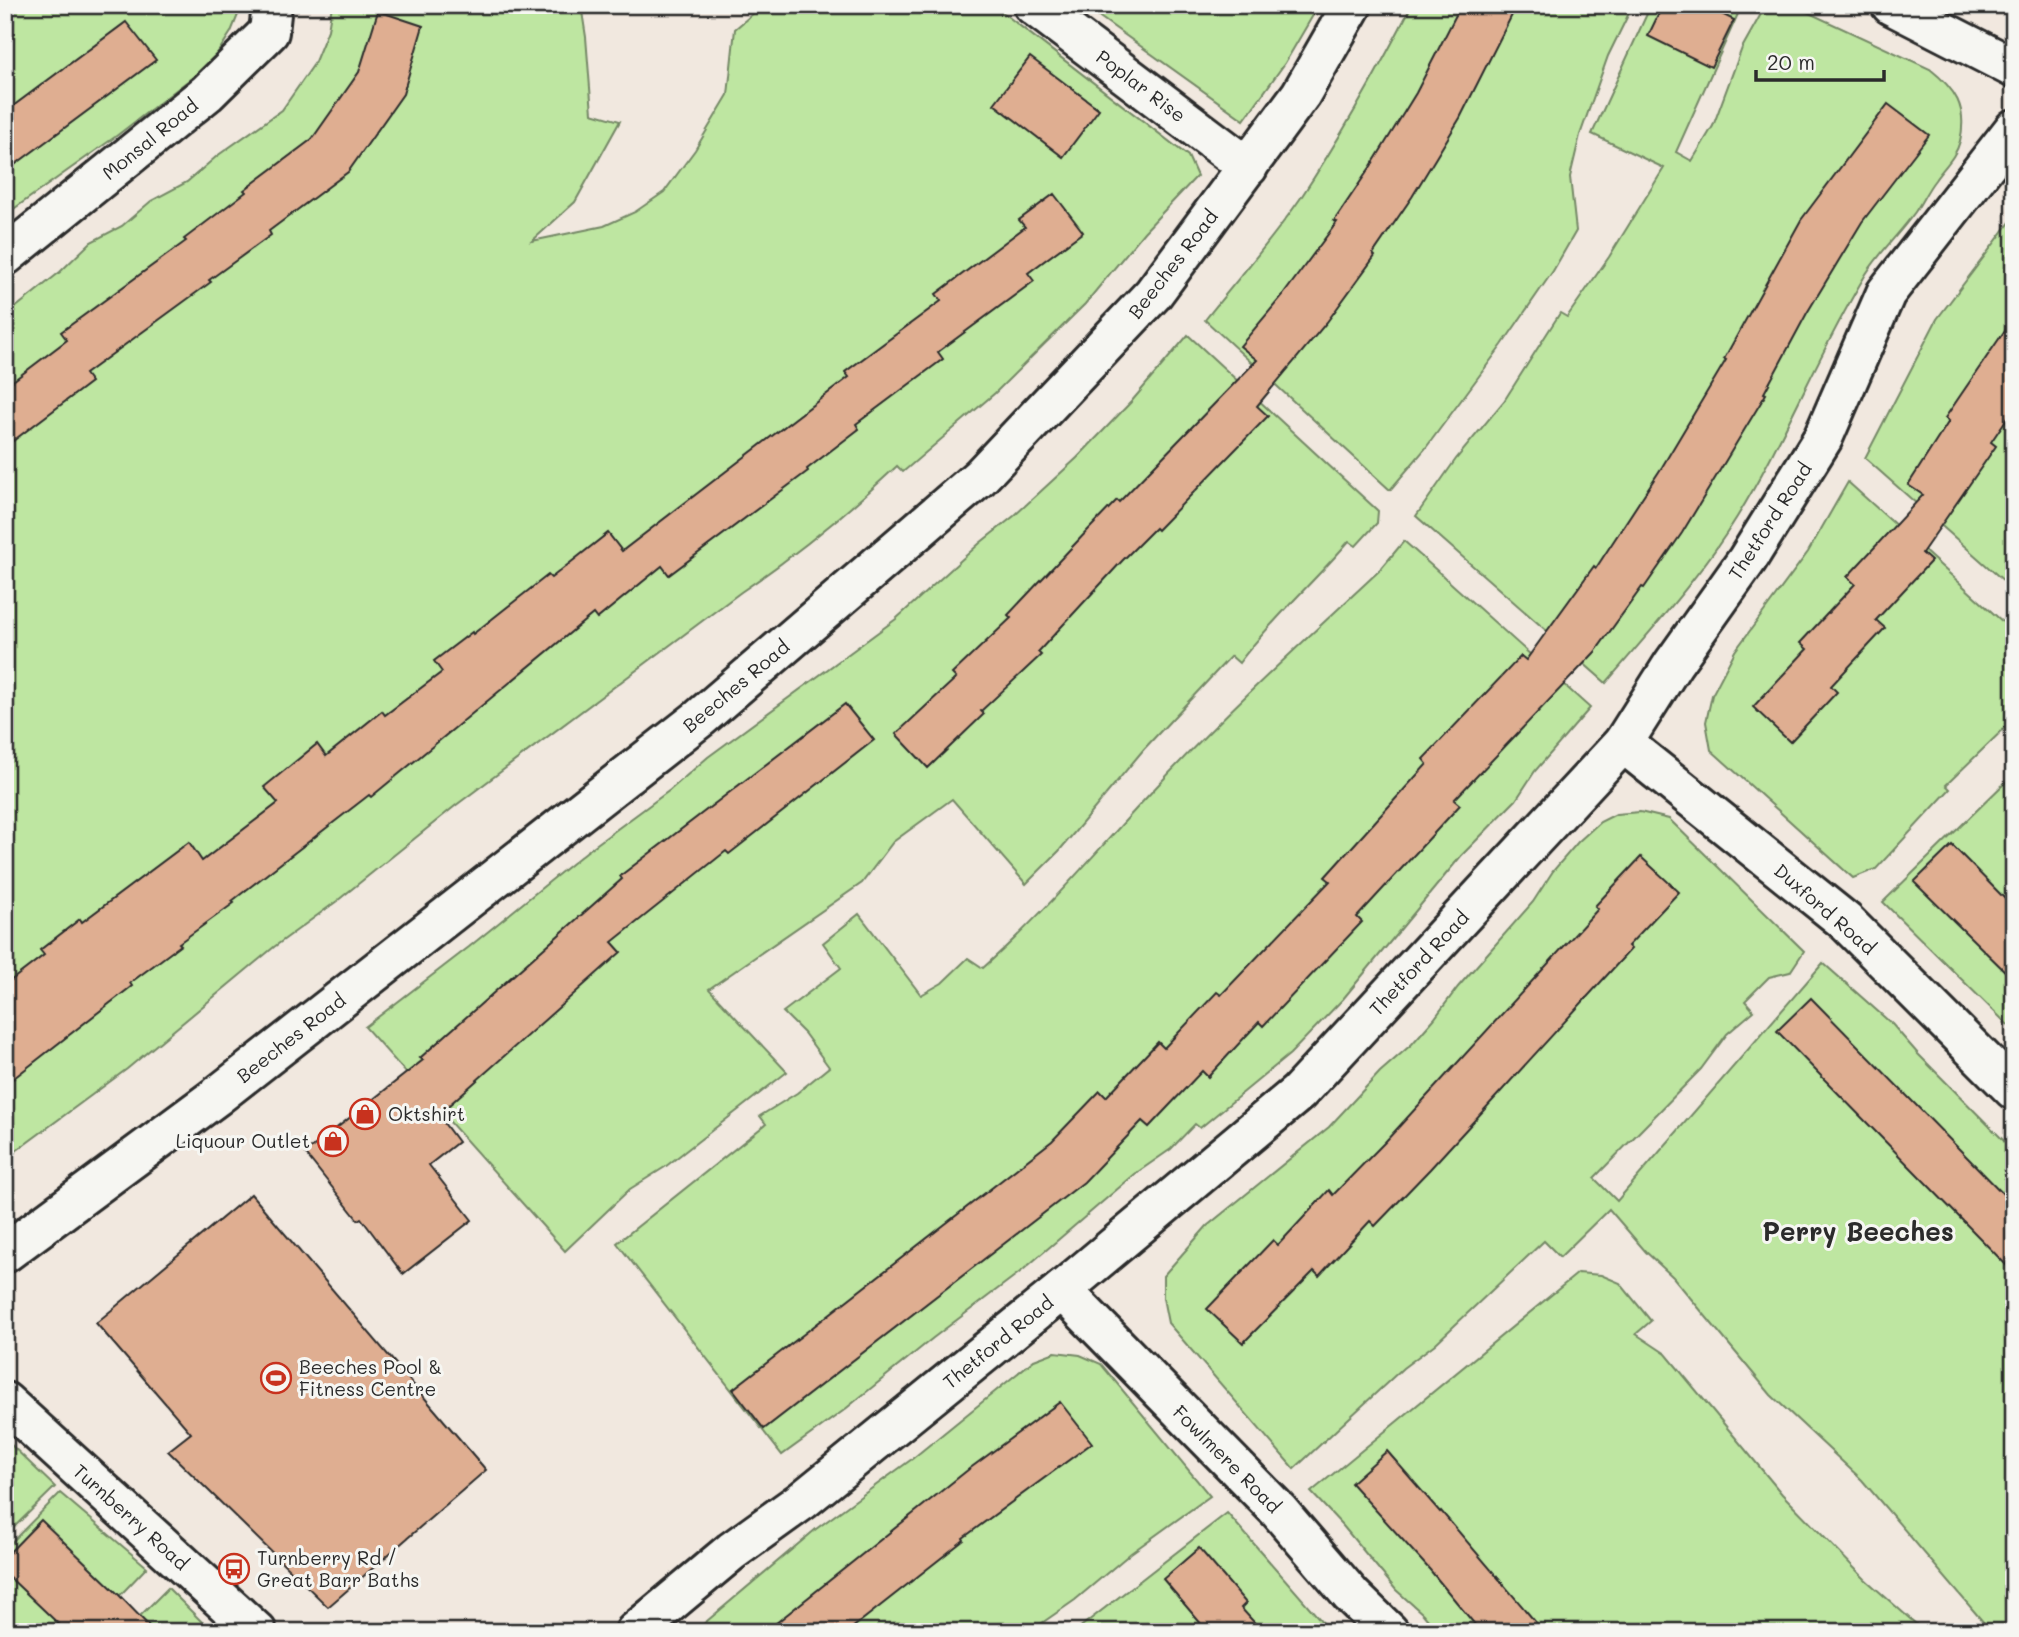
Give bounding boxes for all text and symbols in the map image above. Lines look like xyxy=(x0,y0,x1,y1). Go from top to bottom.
scale bar xyxy=(1756,38,1884,82)
street label: Poplar Rise xyxy=(1092,44,1191,127)
text: 20 m xyxy=(1767,48,1815,75)
street label: Monsal Road xyxy=(97,92,203,185)
street label: Beeches Road xyxy=(1122,204,1223,323)
street label: Thetford Road xyxy=(1722,457,1817,584)
street label: Beeches Road xyxy=(677,634,794,737)
street label: Duxford Road xyxy=(1769,858,1881,960)
street label: Thetford Road xyxy=(1363,905,1474,1021)
street label: Beeches Road xyxy=(231,987,350,1088)
shop icon: Oktshirt xyxy=(348,1097,382,1131)
place label: Oktshirt xyxy=(388,1101,465,1126)
shop icon: Liquour Outlet xyxy=(316,1124,350,1158)
place label: Liquour Outlet xyxy=(176,1128,310,1153)
district label: Perry Beeches xyxy=(1762,1214,1954,1248)
street label: Thetford Road xyxy=(937,1289,1058,1394)
place label: Beeches Pool & Fitness Centre xyxy=(299,1354,442,1401)
sports icon: Beeches Pool & Fitness Centre xyxy=(259,1361,293,1395)
street label: Fowlmere Road xyxy=(1168,1399,1287,1518)
street label: Turnberry Road xyxy=(68,1458,194,1575)
place label: Turnberry Rd / Great Barr Baths xyxy=(257,1545,419,1592)
bus stop icon: Turnberry Rd / Great Barr Baths xyxy=(217,1552,251,1586)

